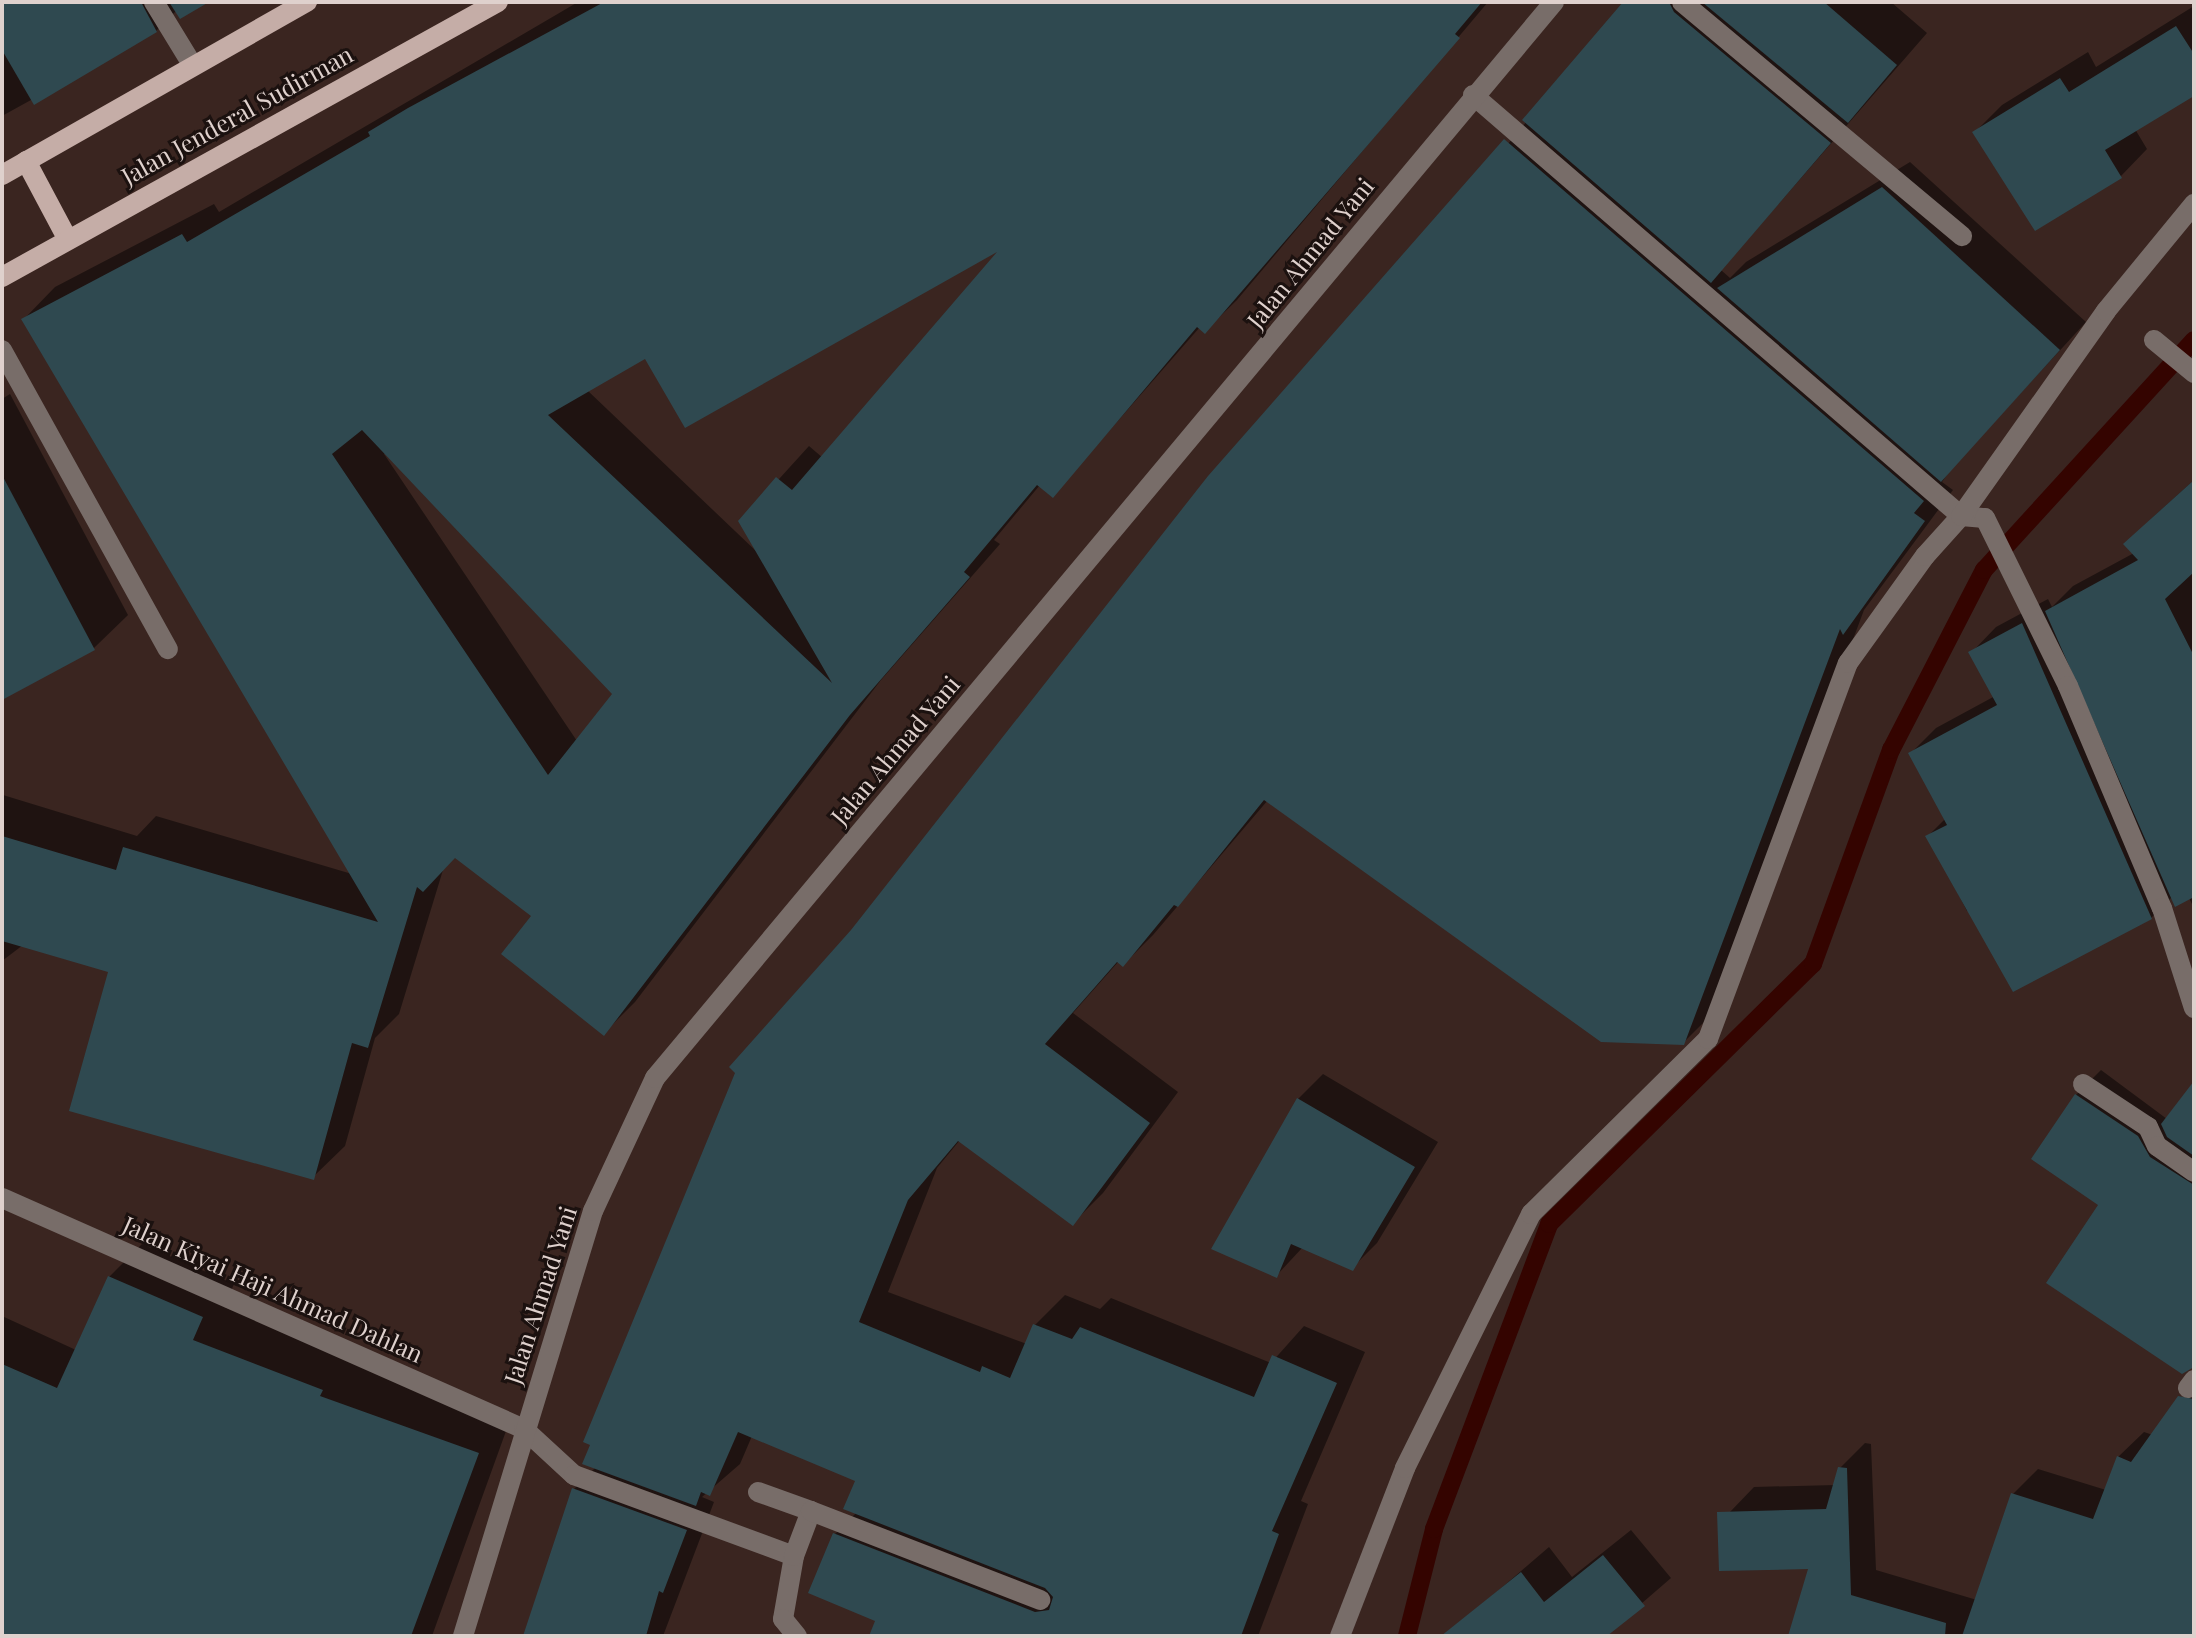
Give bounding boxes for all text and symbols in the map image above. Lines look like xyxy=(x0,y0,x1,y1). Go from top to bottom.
street label: Jalan Jenderal Sudirman xyxy=(116,39,358,191)
street label: Jalan Ahmad Yani xyxy=(1240,171,1380,335)
street label: Jalan Ahmad Yani xyxy=(824,669,966,831)
street label: Jalan Ahmad Yani xyxy=(497,1202,583,1388)
street label: Jalan Kiyai Haji Ahmad Dahlan xyxy=(118,1209,428,1369)

